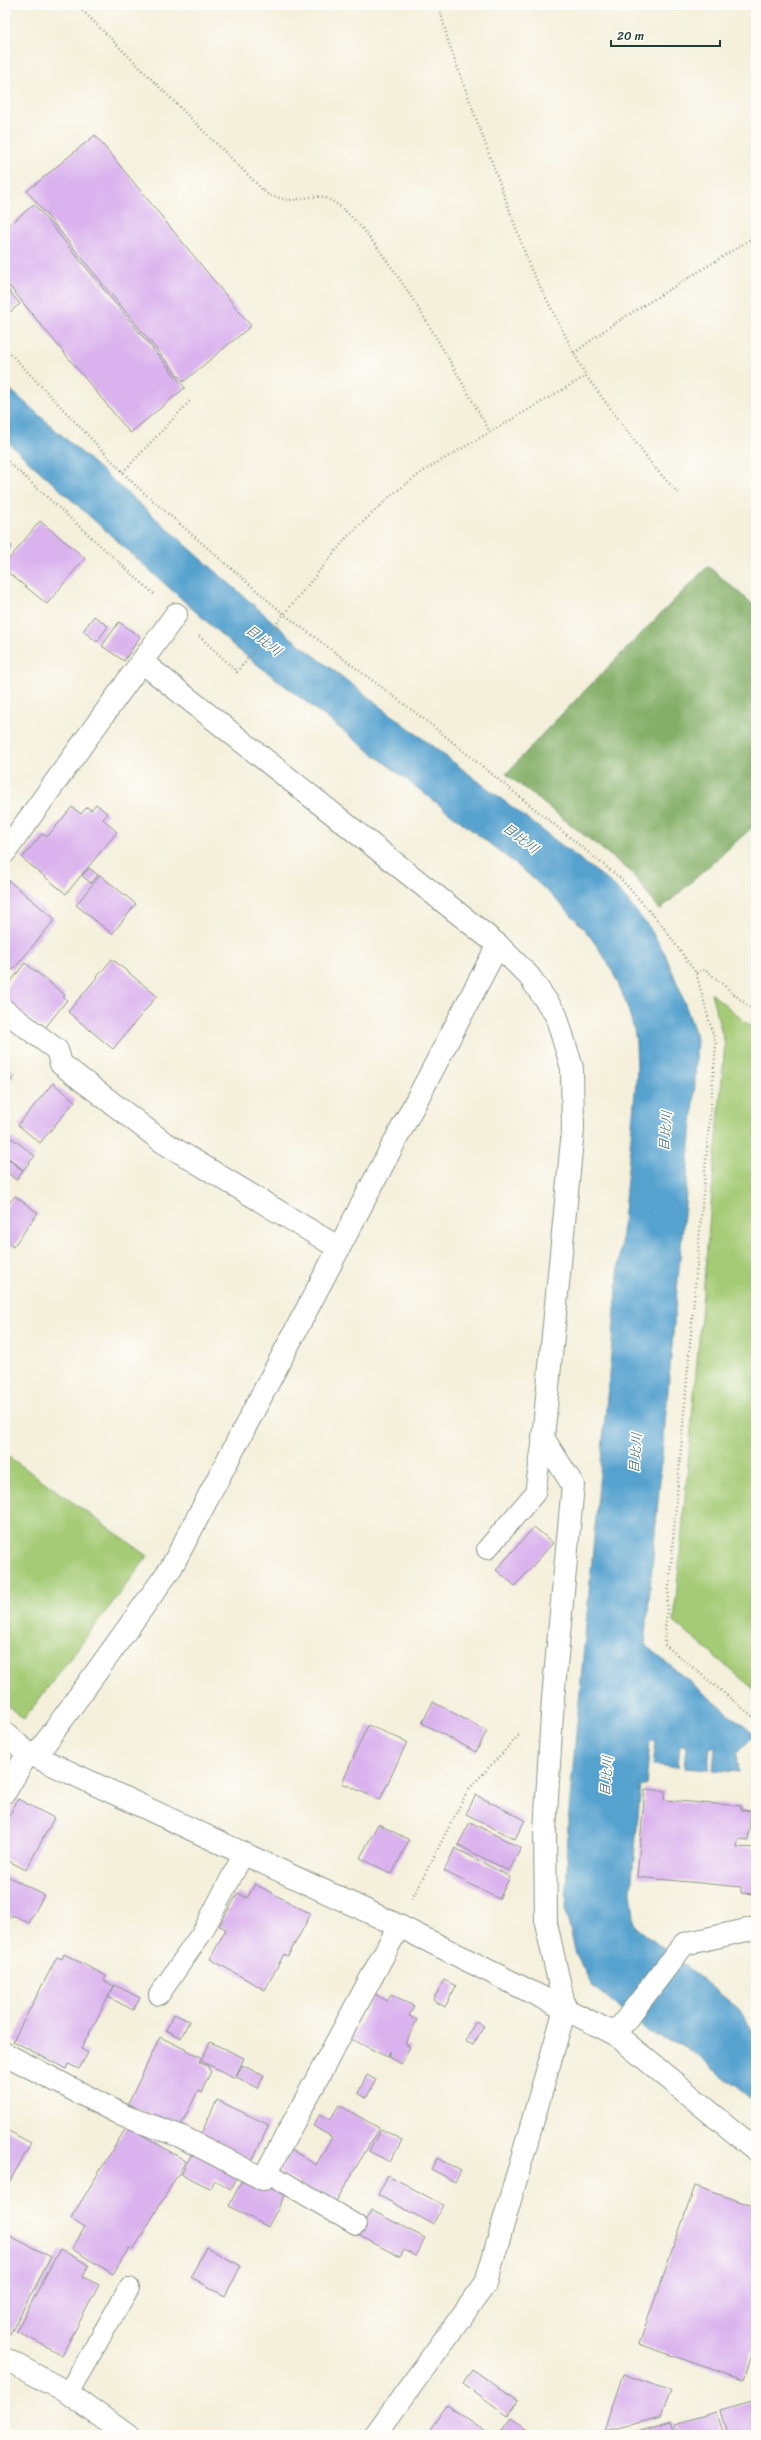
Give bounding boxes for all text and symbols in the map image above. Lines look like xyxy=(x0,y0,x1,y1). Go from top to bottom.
scale bar xyxy=(611,22,720,48)
text: 20 m xyxy=(617,25,644,47)
water label: 目比川 xyxy=(239,618,288,663)
water label: 目比川 xyxy=(496,816,545,861)
water label: 目比川 xyxy=(651,1109,680,1153)
water label: 目比川 xyxy=(621,1431,650,1475)
water label: 目比川 xyxy=(592,1754,621,1798)

